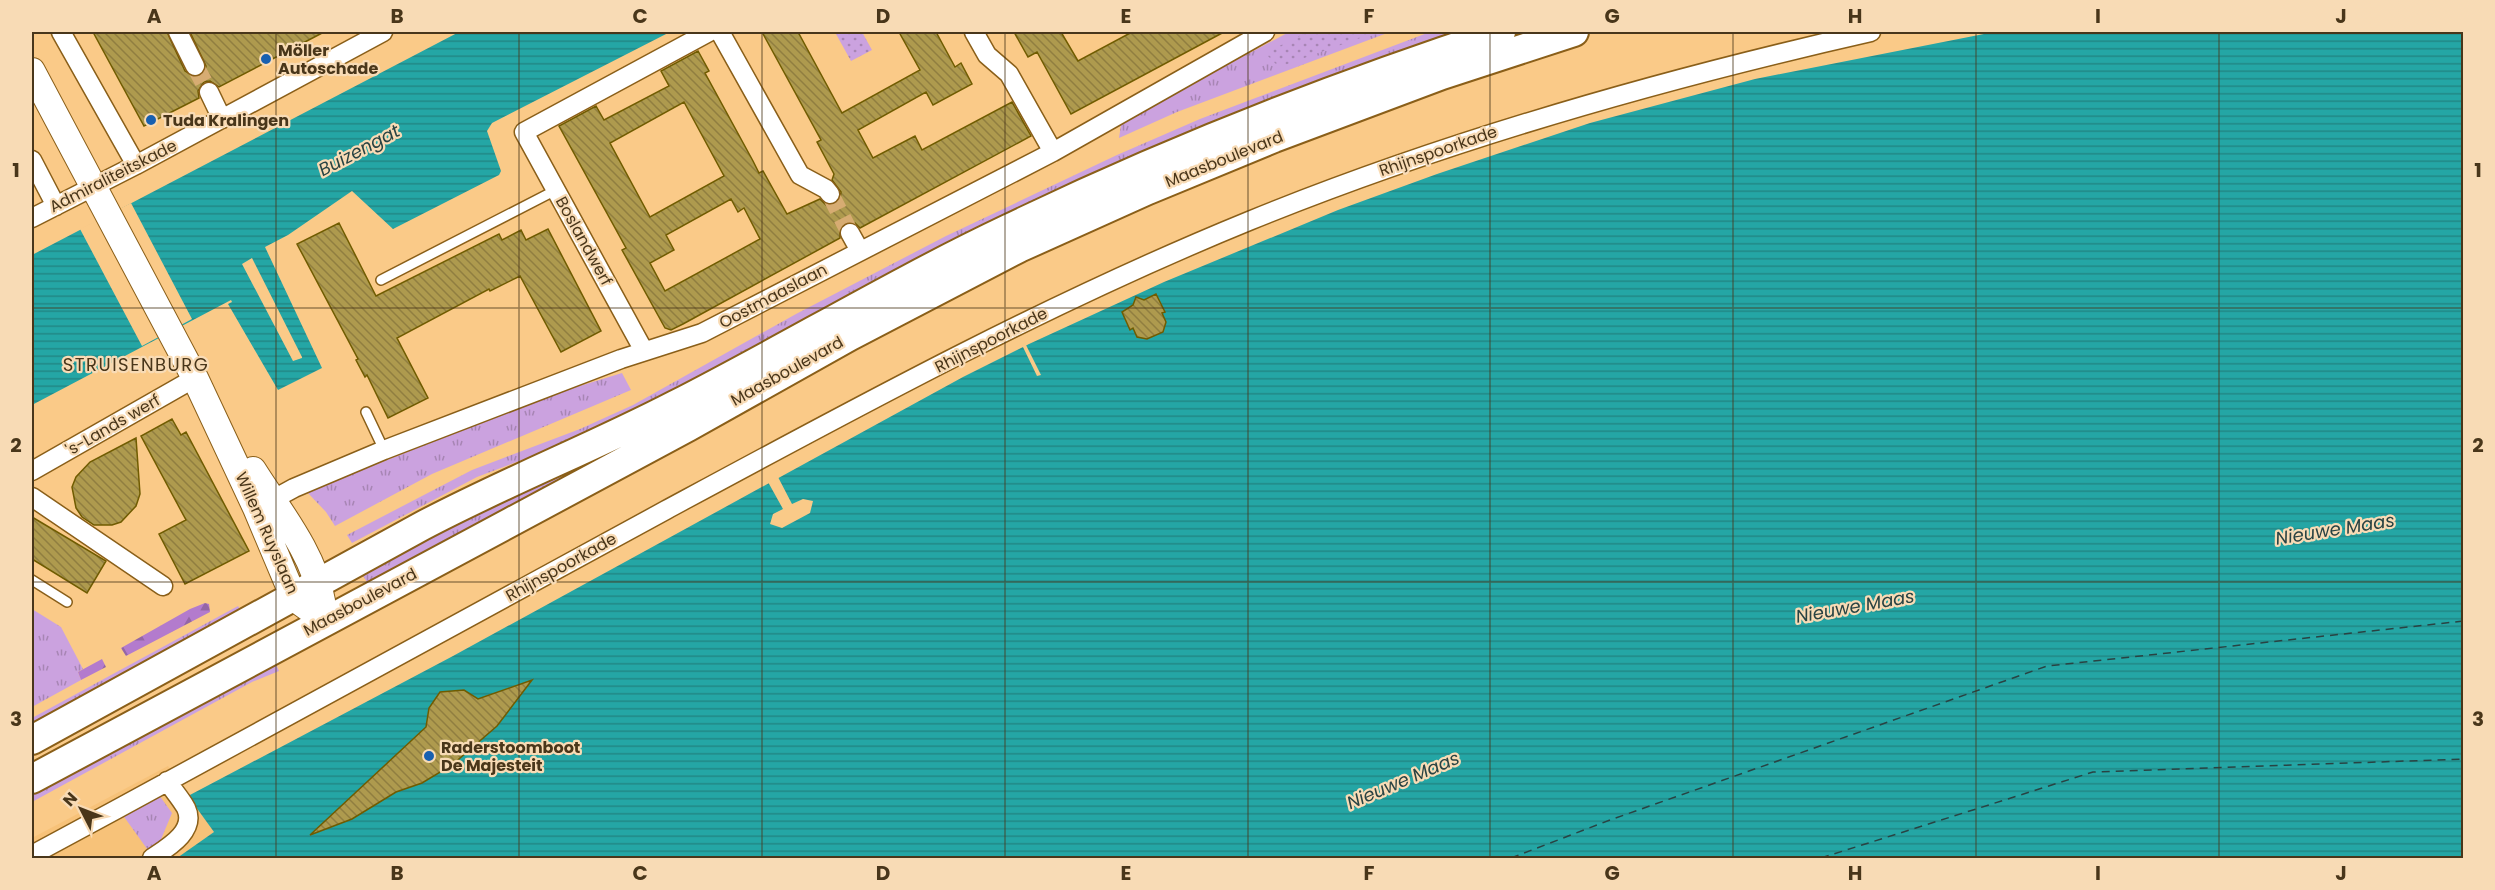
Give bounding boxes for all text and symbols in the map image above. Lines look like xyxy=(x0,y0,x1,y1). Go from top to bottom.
text: A xyxy=(147,2,162,30)
text: B xyxy=(390,2,404,30)
text: C xyxy=(632,2,648,30)
text: D xyxy=(876,2,890,30)
text: E xyxy=(1121,2,1131,30)
text: F xyxy=(1364,2,1375,30)
text: G xyxy=(1604,2,1620,30)
text: H xyxy=(1848,2,1862,30)
text: I xyxy=(2095,2,2101,30)
text: J xyxy=(2335,2,2347,30)
place label: Möller Autoschade xyxy=(278,39,378,80)
marker: Möller Autoschade xyxy=(259,52,273,66)
place label: Tuda Kralingen xyxy=(163,109,289,132)
marker: Tuda Kralingen xyxy=(144,113,158,127)
water label: Buizengat xyxy=(314,118,404,182)
street label: Rhijnspoorkade xyxy=(1376,120,1500,182)
street label: Maasboulevard xyxy=(1162,125,1286,193)
street label: Admiraliteitskade xyxy=(45,134,181,218)
text: 1 xyxy=(12,156,20,184)
text: 1 xyxy=(2474,156,2482,184)
street label: Boslandwerf xyxy=(550,192,618,290)
street label: Oostmaaslaan xyxy=(715,258,831,334)
street label: Rhijnspoorkade xyxy=(931,302,1051,378)
street label: Maasboulevard xyxy=(727,331,847,411)
district label: STRUISENBURG xyxy=(63,352,209,377)
street label: 's-Lands werf xyxy=(62,389,164,461)
text: 2 xyxy=(10,431,22,459)
text: 2 xyxy=(2472,431,2484,459)
street label: Willem Ruyslaan xyxy=(230,468,304,598)
water label: Nieuwe Maas xyxy=(2274,507,2396,551)
street label: Rhijnspoorkade xyxy=(501,527,621,607)
street label: Maasboulevard xyxy=(299,562,421,642)
water label: Nieuwe Maas xyxy=(1794,583,1916,629)
text: 3 xyxy=(10,705,22,733)
text: 3 xyxy=(2472,705,2484,733)
place label: Raderstoomboot De Majesteit xyxy=(441,736,580,777)
water label: Nieuwe Maas xyxy=(1343,745,1463,815)
marker: Raderstoomboot De Majesteit xyxy=(422,749,436,763)
north arrow xyxy=(51,779,111,839)
text: N xyxy=(58,787,83,811)
text: A xyxy=(147,859,162,887)
text: B xyxy=(390,859,404,887)
text: C xyxy=(632,859,648,887)
text: D xyxy=(876,859,890,887)
text: E xyxy=(1121,859,1131,887)
text: F xyxy=(1364,859,1375,887)
text: G xyxy=(1604,859,1620,887)
text: H xyxy=(1848,859,1862,887)
text: I xyxy=(2095,859,2101,887)
text: J xyxy=(2335,859,2347,887)

